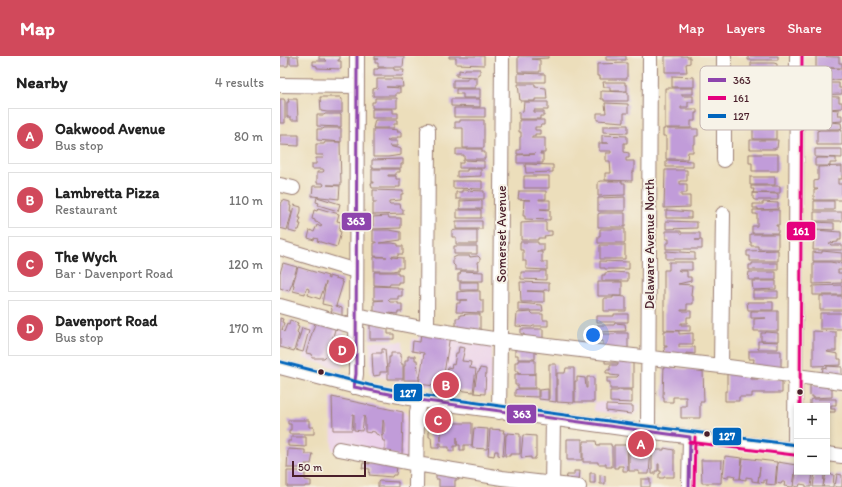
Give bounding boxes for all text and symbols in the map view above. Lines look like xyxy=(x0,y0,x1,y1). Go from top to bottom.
text: Map xyxy=(20,17,55,40)
text: Map xyxy=(679,20,704,37)
text: Layers xyxy=(726,20,765,37)
text: Share xyxy=(787,20,822,37)
legend xyxy=(700,66,832,130)
text: Nearby xyxy=(16,72,68,92)
text: 363 xyxy=(733,74,751,87)
text: 4 results xyxy=(215,75,264,90)
text: 161 xyxy=(733,92,749,105)
text: 127 xyxy=(733,110,750,123)
text: Oakwood Avenue xyxy=(55,120,165,138)
text: A xyxy=(26,129,34,144)
text: 80 m xyxy=(234,129,263,144)
text: Bus stop xyxy=(55,138,103,153)
street label: Delaware Avenue North xyxy=(642,178,657,309)
text: Lambretta Pizza xyxy=(55,184,159,202)
street label: Somerset Avenue xyxy=(494,185,509,283)
text: B xyxy=(26,193,34,208)
text: 110 m xyxy=(229,193,263,208)
text: Restaurant xyxy=(55,202,117,217)
line badge: 363 xyxy=(341,212,372,231)
text: 363 xyxy=(347,215,365,228)
line badge: 161 xyxy=(786,221,816,241)
text: 161 xyxy=(793,225,810,238)
text: The Wych xyxy=(55,248,117,266)
text: C xyxy=(26,257,34,272)
text: 120 m xyxy=(228,257,263,272)
text: Bar · Davenport Road xyxy=(55,266,173,281)
text: Davenport Road xyxy=(55,312,157,330)
text: D xyxy=(26,321,34,336)
text: 170 m xyxy=(229,321,263,336)
your location xyxy=(583,325,603,345)
text: Bus stop xyxy=(55,330,103,345)
pin: D xyxy=(329,335,355,365)
unlabelled marker xyxy=(316,367,326,377)
pin: B xyxy=(433,370,459,400)
line badge: 127 xyxy=(393,383,423,402)
text: 127 xyxy=(400,387,417,400)
unlabelled marker xyxy=(795,387,805,397)
map controls xyxy=(794,403,830,475)
button: + xyxy=(794,403,830,439)
line badge: 363 xyxy=(506,404,537,424)
pin: C xyxy=(425,405,451,435)
text: 363 xyxy=(513,408,531,421)
line badge: 127 xyxy=(712,427,742,446)
pin: A xyxy=(628,429,654,459)
unlabelled marker xyxy=(702,429,712,439)
text: 127 xyxy=(719,430,736,443)
button: − xyxy=(794,439,830,475)
scale bar xyxy=(292,459,366,478)
text: 50 m xyxy=(298,461,322,474)

